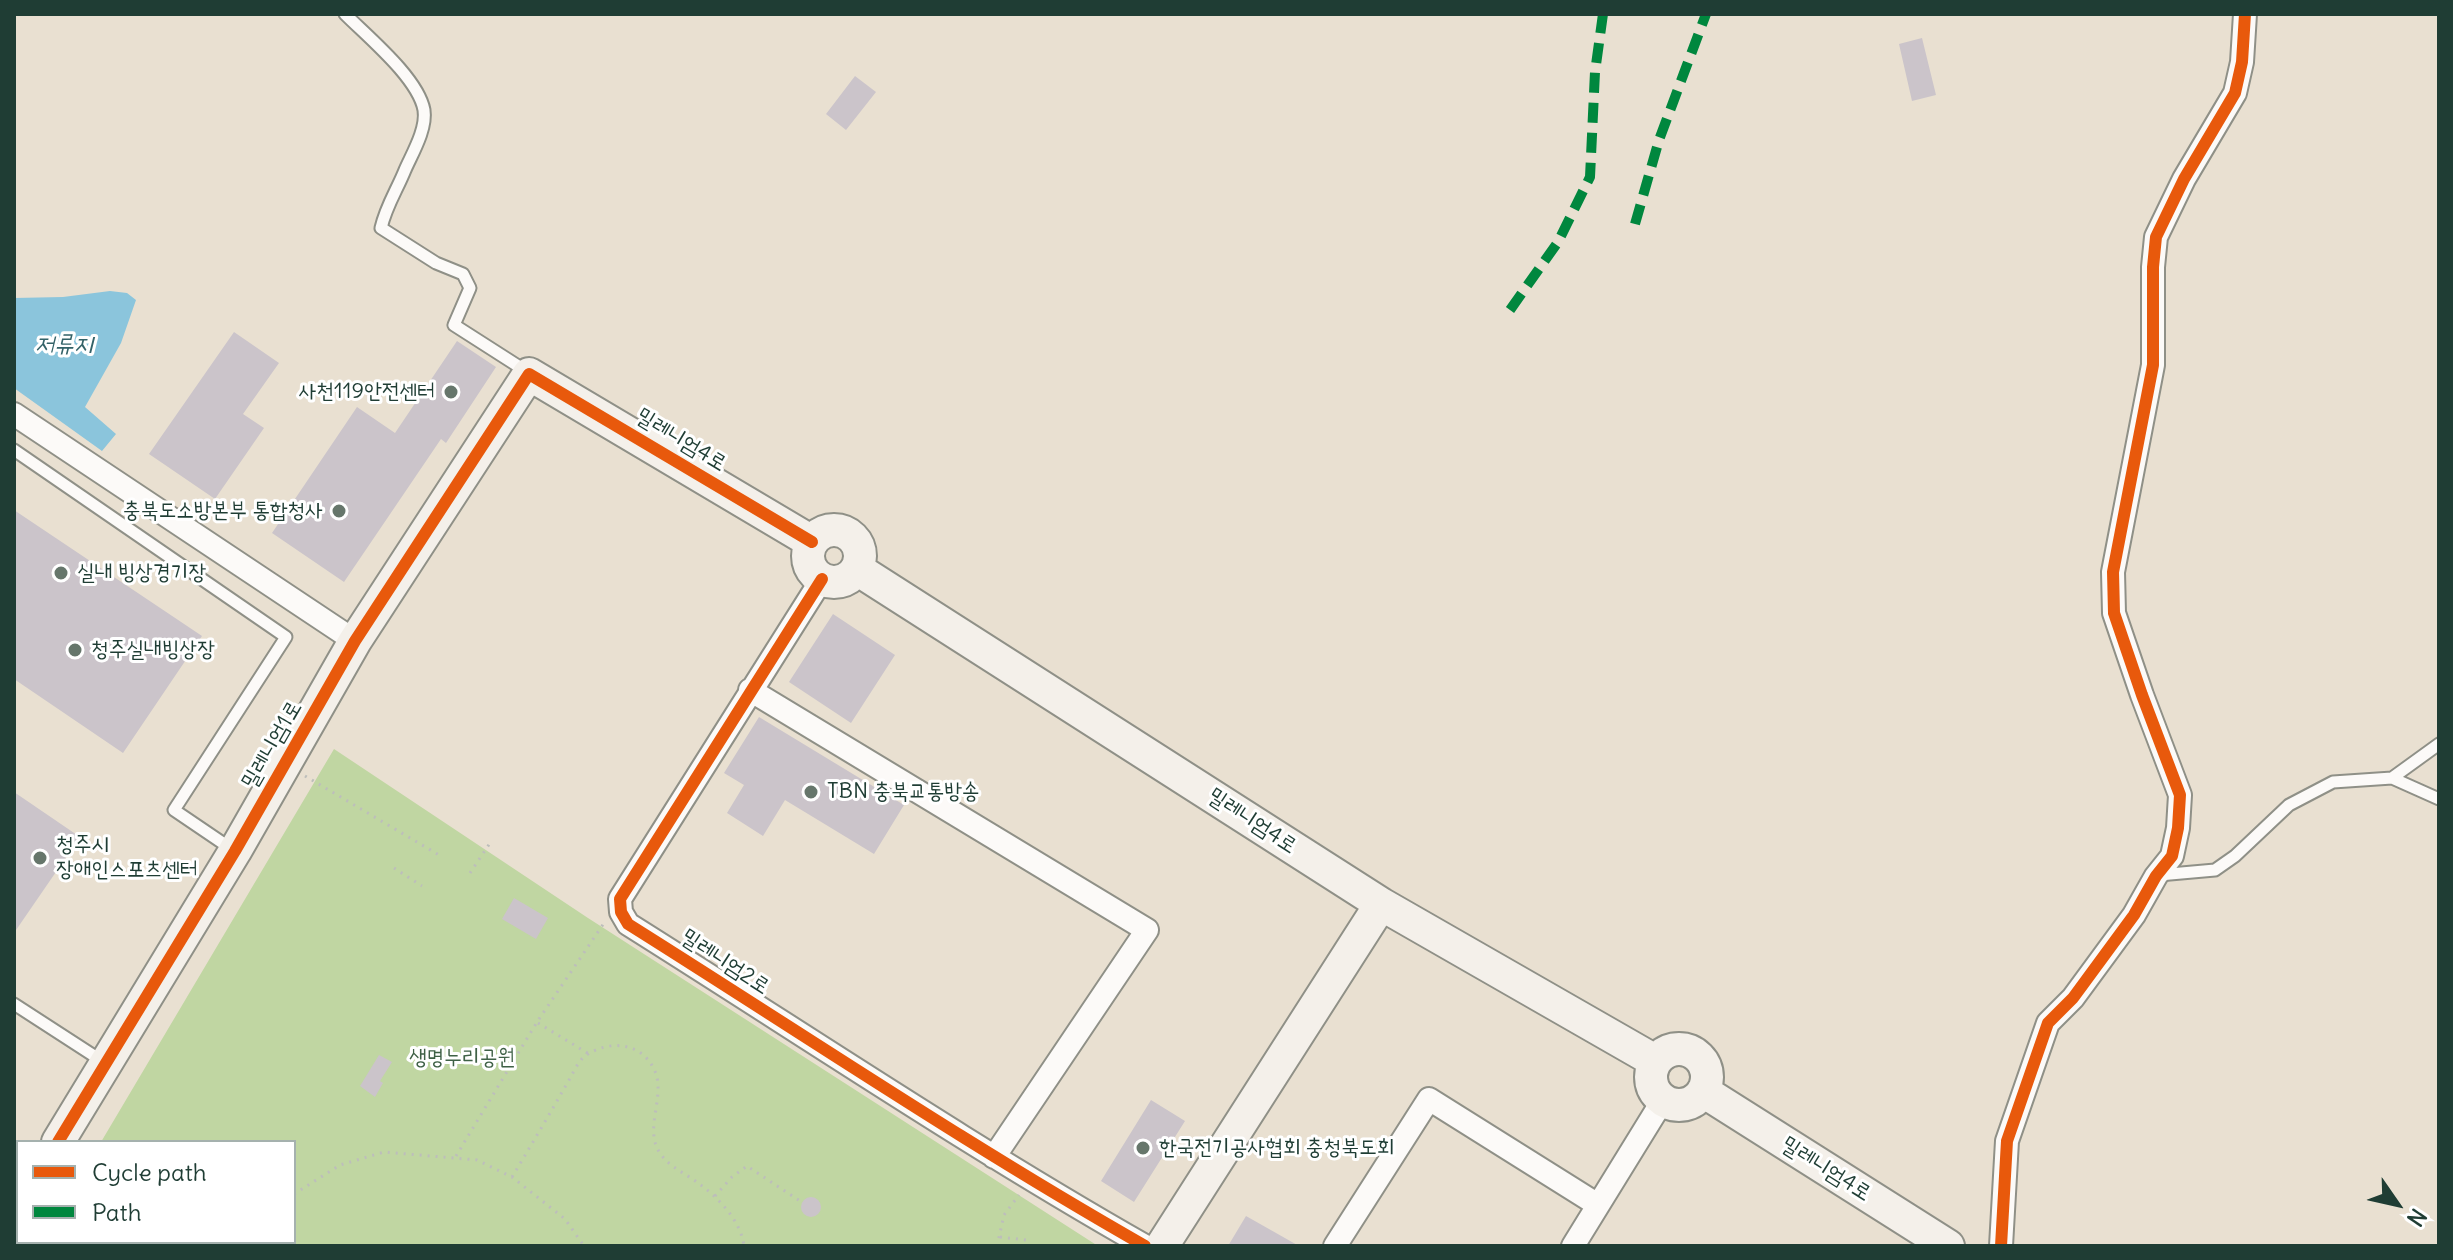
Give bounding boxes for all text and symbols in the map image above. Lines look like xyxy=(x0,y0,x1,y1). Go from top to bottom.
water label: 저류지 xyxy=(35,331,93,359)
place label: 사천119안전센터 xyxy=(299,379,435,405)
marker: 사천119안전센터 xyxy=(442,383,460,401)
street label: 밀레니엄4로 xyxy=(631,403,731,477)
place label: 충북도소방본부 통합청사 xyxy=(123,498,323,524)
marker: 충북도소방본부 통합청사 xyxy=(330,502,348,520)
place label: 실내 빙상경기장 xyxy=(77,560,206,586)
marker: 실내 빙상경기장 xyxy=(52,564,70,582)
place label: 청주실내빙상장 xyxy=(91,637,215,663)
marker: 청주실내빙상장 xyxy=(66,641,84,659)
street label: 밀레니엄1로 xyxy=(236,696,308,794)
place label: TBN 충북교통방송 xyxy=(827,779,980,805)
street label: 밀레니엄4로 xyxy=(1202,782,1302,860)
marker: TBN 충북교통방송 xyxy=(802,783,820,801)
place label: 청주시 장애인스포츠센터 xyxy=(56,832,198,884)
marker: 청주시 장애인스포츠센터 xyxy=(31,849,49,867)
street label: 밀레니엄2로 xyxy=(676,924,774,1000)
park label: 생명누리공원 xyxy=(409,1045,515,1071)
street label: 밀레니엄4로 xyxy=(1776,1131,1876,1207)
place label: 한국전기공사협회 충청북도회 xyxy=(1159,1135,1394,1161)
marker: 한국전기공사협회 충청북도회 xyxy=(1134,1139,1152,1157)
legend xyxy=(16,1140,296,1244)
text: Cycle path xyxy=(92,1157,207,1187)
north arrow xyxy=(2357,1164,2437,1244)
text: Path xyxy=(92,1197,142,1227)
text: N xyxy=(2401,1203,2433,1232)

